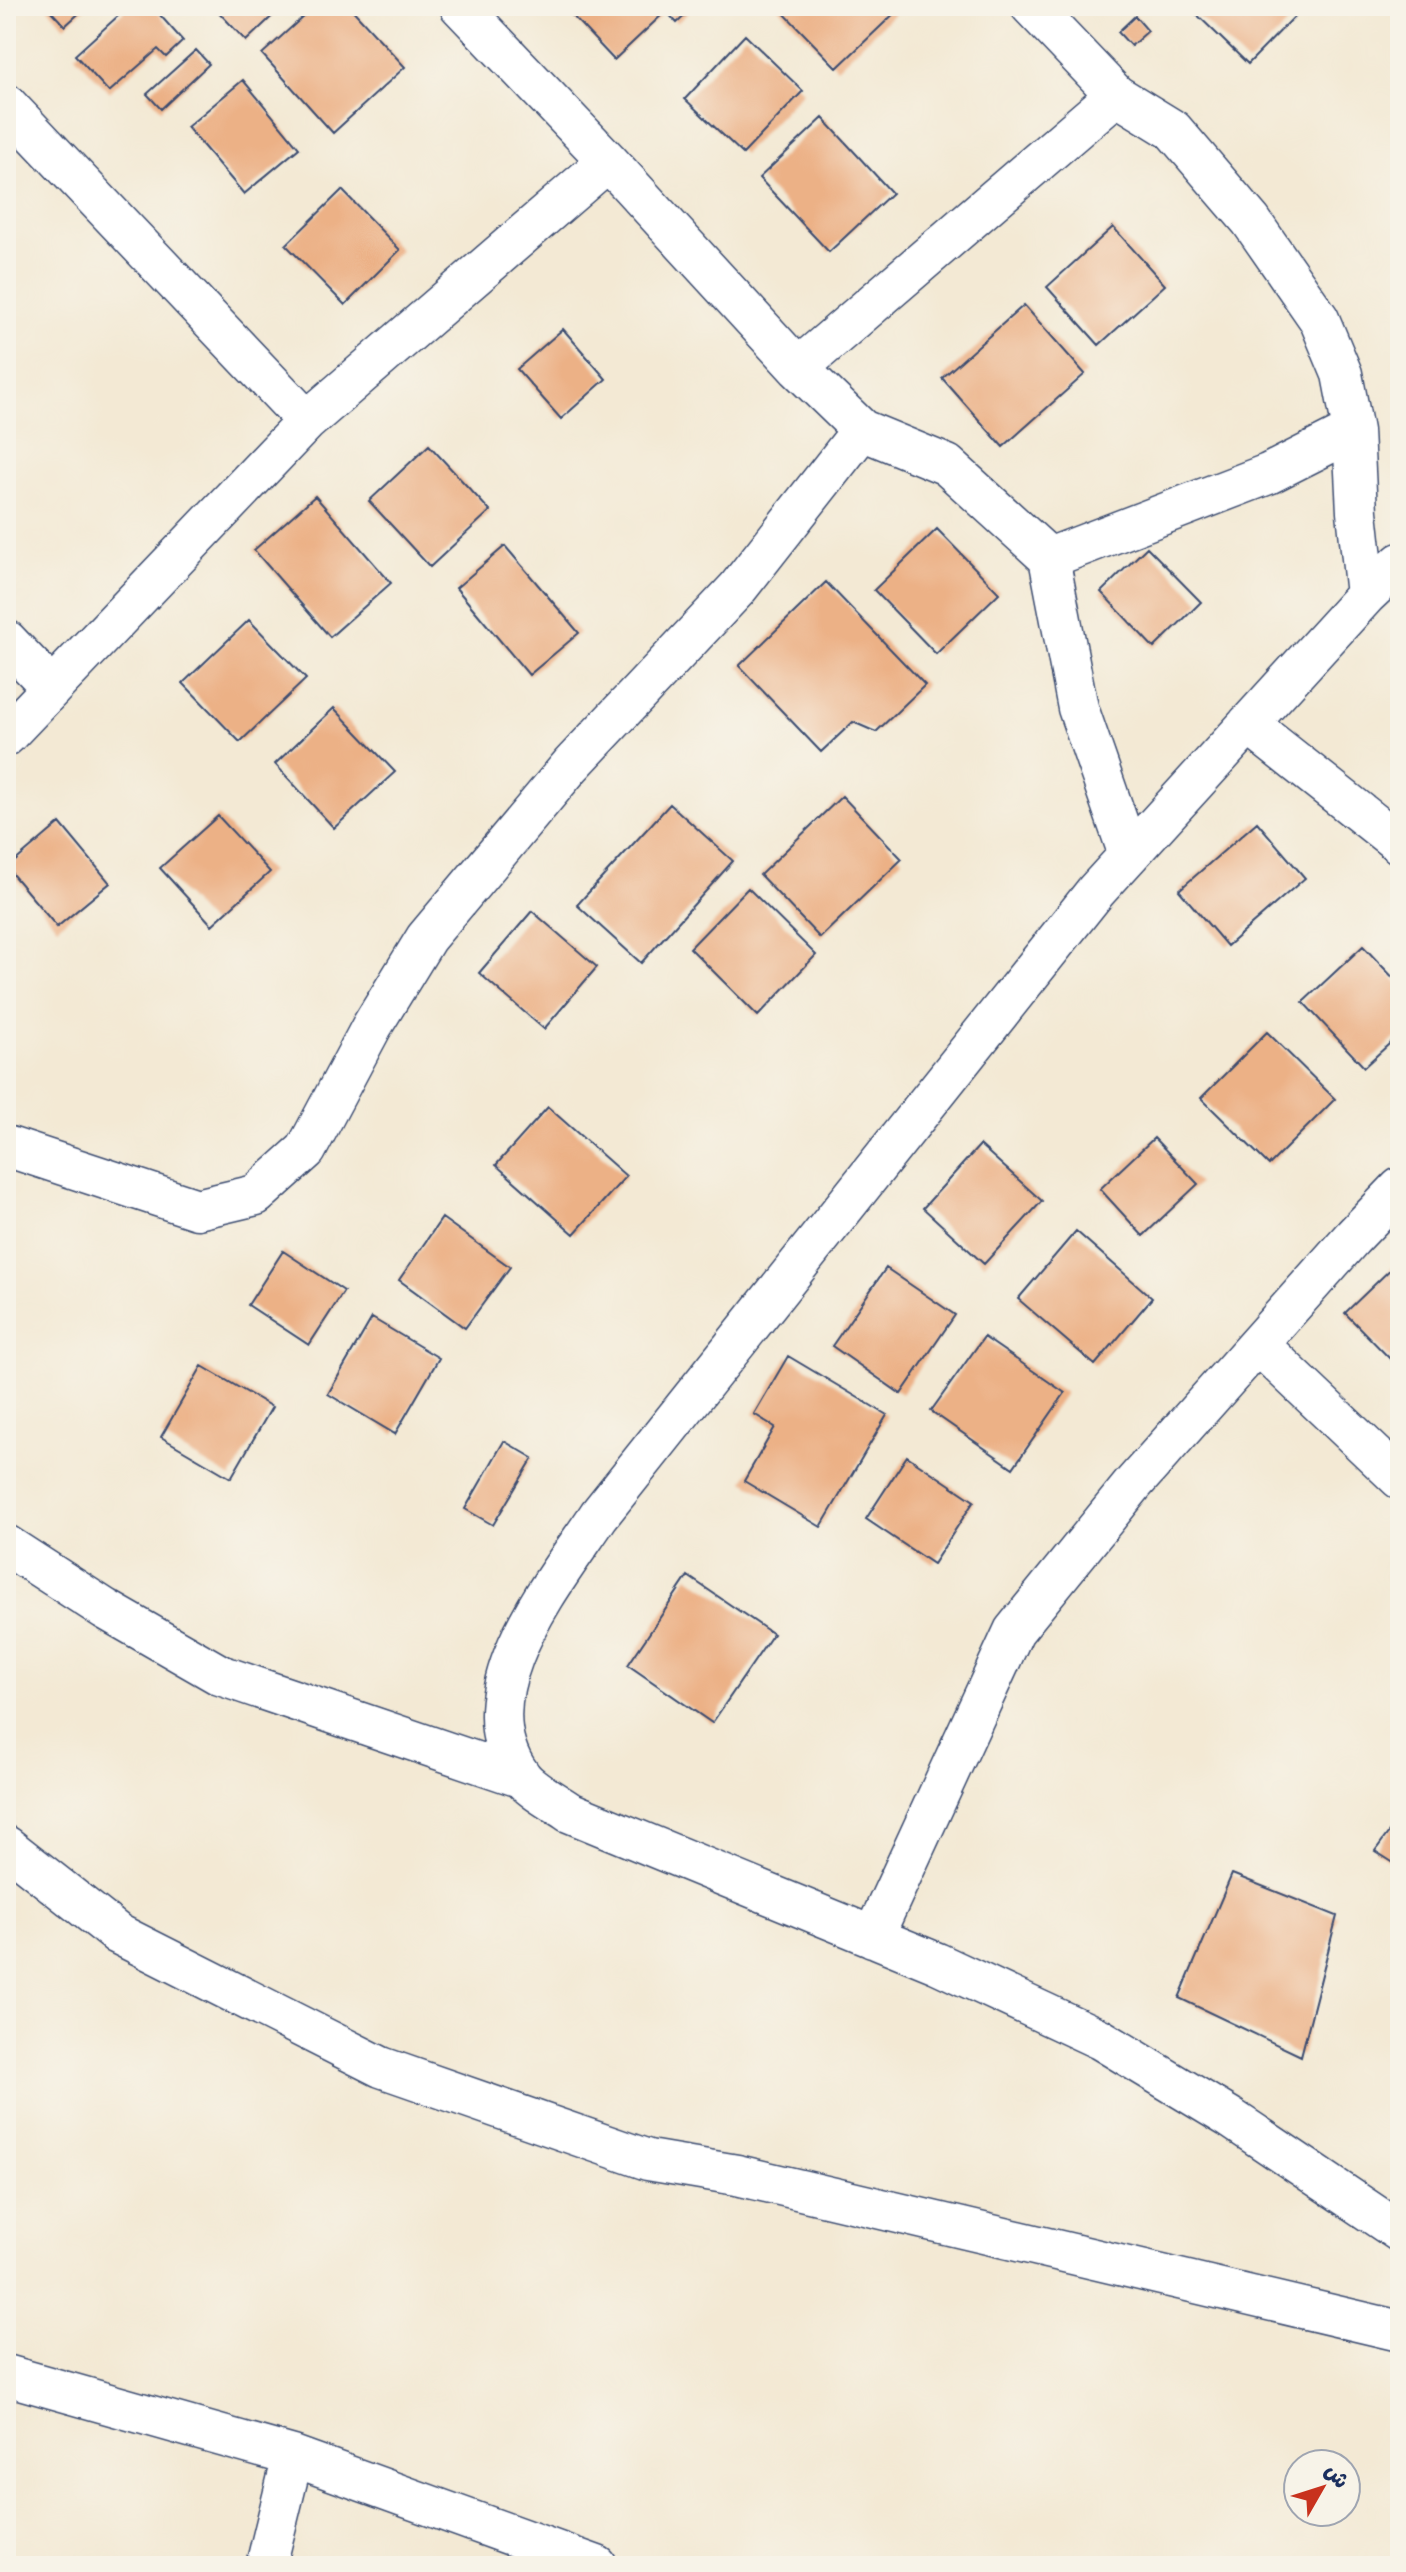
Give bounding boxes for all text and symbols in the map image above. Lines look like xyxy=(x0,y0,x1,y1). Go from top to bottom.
north arrow xyxy=(1282,2448,1362,2528)
text: ش xyxy=(1319,2458,1354,2494)

